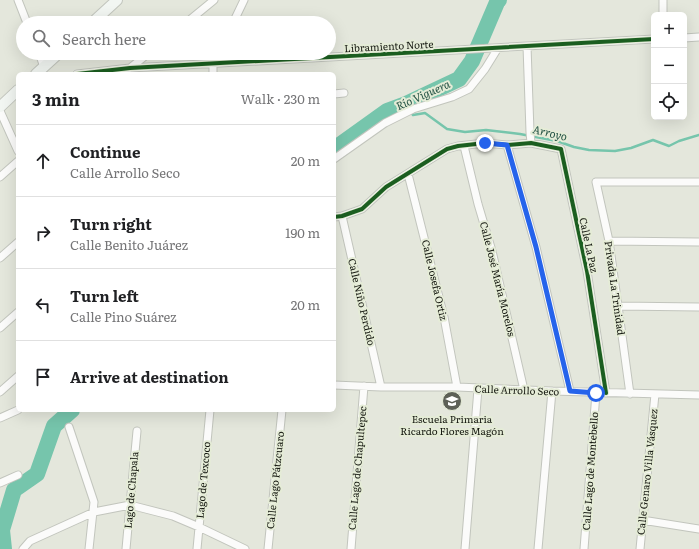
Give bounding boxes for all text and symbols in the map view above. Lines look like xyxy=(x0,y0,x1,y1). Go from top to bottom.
map controls xyxy=(651,12,687,120)
button: + xyxy=(651,12,687,48)
search box xyxy=(16,16,336,60)
icon: search xyxy=(30,27,52,49)
text: Search here xyxy=(62,27,146,50)
street label: Libramiento Norte xyxy=(344,36,434,55)
button: − xyxy=(651,48,687,84)
water label: Río Viguera xyxy=(393,75,453,113)
button: locate xyxy=(651,84,687,120)
text: 3 min xyxy=(32,86,80,111)
text: Walk · 230 m xyxy=(241,89,320,108)
water label: Arroyo xyxy=(531,120,569,144)
route end xyxy=(476,134,494,152)
text: Continue xyxy=(70,140,140,163)
icon: ahead xyxy=(32,150,54,172)
text: 20 m xyxy=(291,151,320,170)
text: Calle Arrollo Seco xyxy=(70,163,180,182)
text: Turn right xyxy=(70,212,152,235)
street label: Calle La Paz xyxy=(576,216,603,274)
street label: Calle José María Morelos xyxy=(477,220,520,338)
icon: right xyxy=(32,222,54,244)
text: 190 m xyxy=(285,223,320,242)
text: Calle Benito Juárez xyxy=(70,235,188,254)
street label: Calle Josefa Ortiz xyxy=(419,238,452,322)
street label: Privada La Trinidad xyxy=(601,240,630,336)
street label: Calle Niño Perdido xyxy=(345,257,380,347)
text: Turn left xyxy=(70,284,139,307)
icon: left xyxy=(32,294,54,316)
text: 20 m xyxy=(291,295,320,314)
text: Calle Pino Suárez xyxy=(70,307,177,326)
text: Arrive at destination xyxy=(70,365,229,388)
icon: arrive xyxy=(32,366,54,388)
street label: Calle Arrollo Seco xyxy=(474,381,560,398)
route start xyxy=(587,384,605,402)
school or university icon: Escuela Primaria Ricardo Flores Magón xyxy=(441,390,463,412)
street label: Calle Lago de Chapultepec xyxy=(344,405,369,530)
street label: Calle Genaro Villa Vásquez xyxy=(632,408,661,536)
place label: Escuela Primaria Ricardo Flores Magón xyxy=(400,411,504,438)
street label: Calle Lago de Montebello xyxy=(578,411,601,531)
street label: Calle Lago Pátzcuaro xyxy=(262,430,287,530)
street label: Lago de Texcoco xyxy=(192,441,213,519)
street label: Lago de Chapala xyxy=(120,450,141,529)

